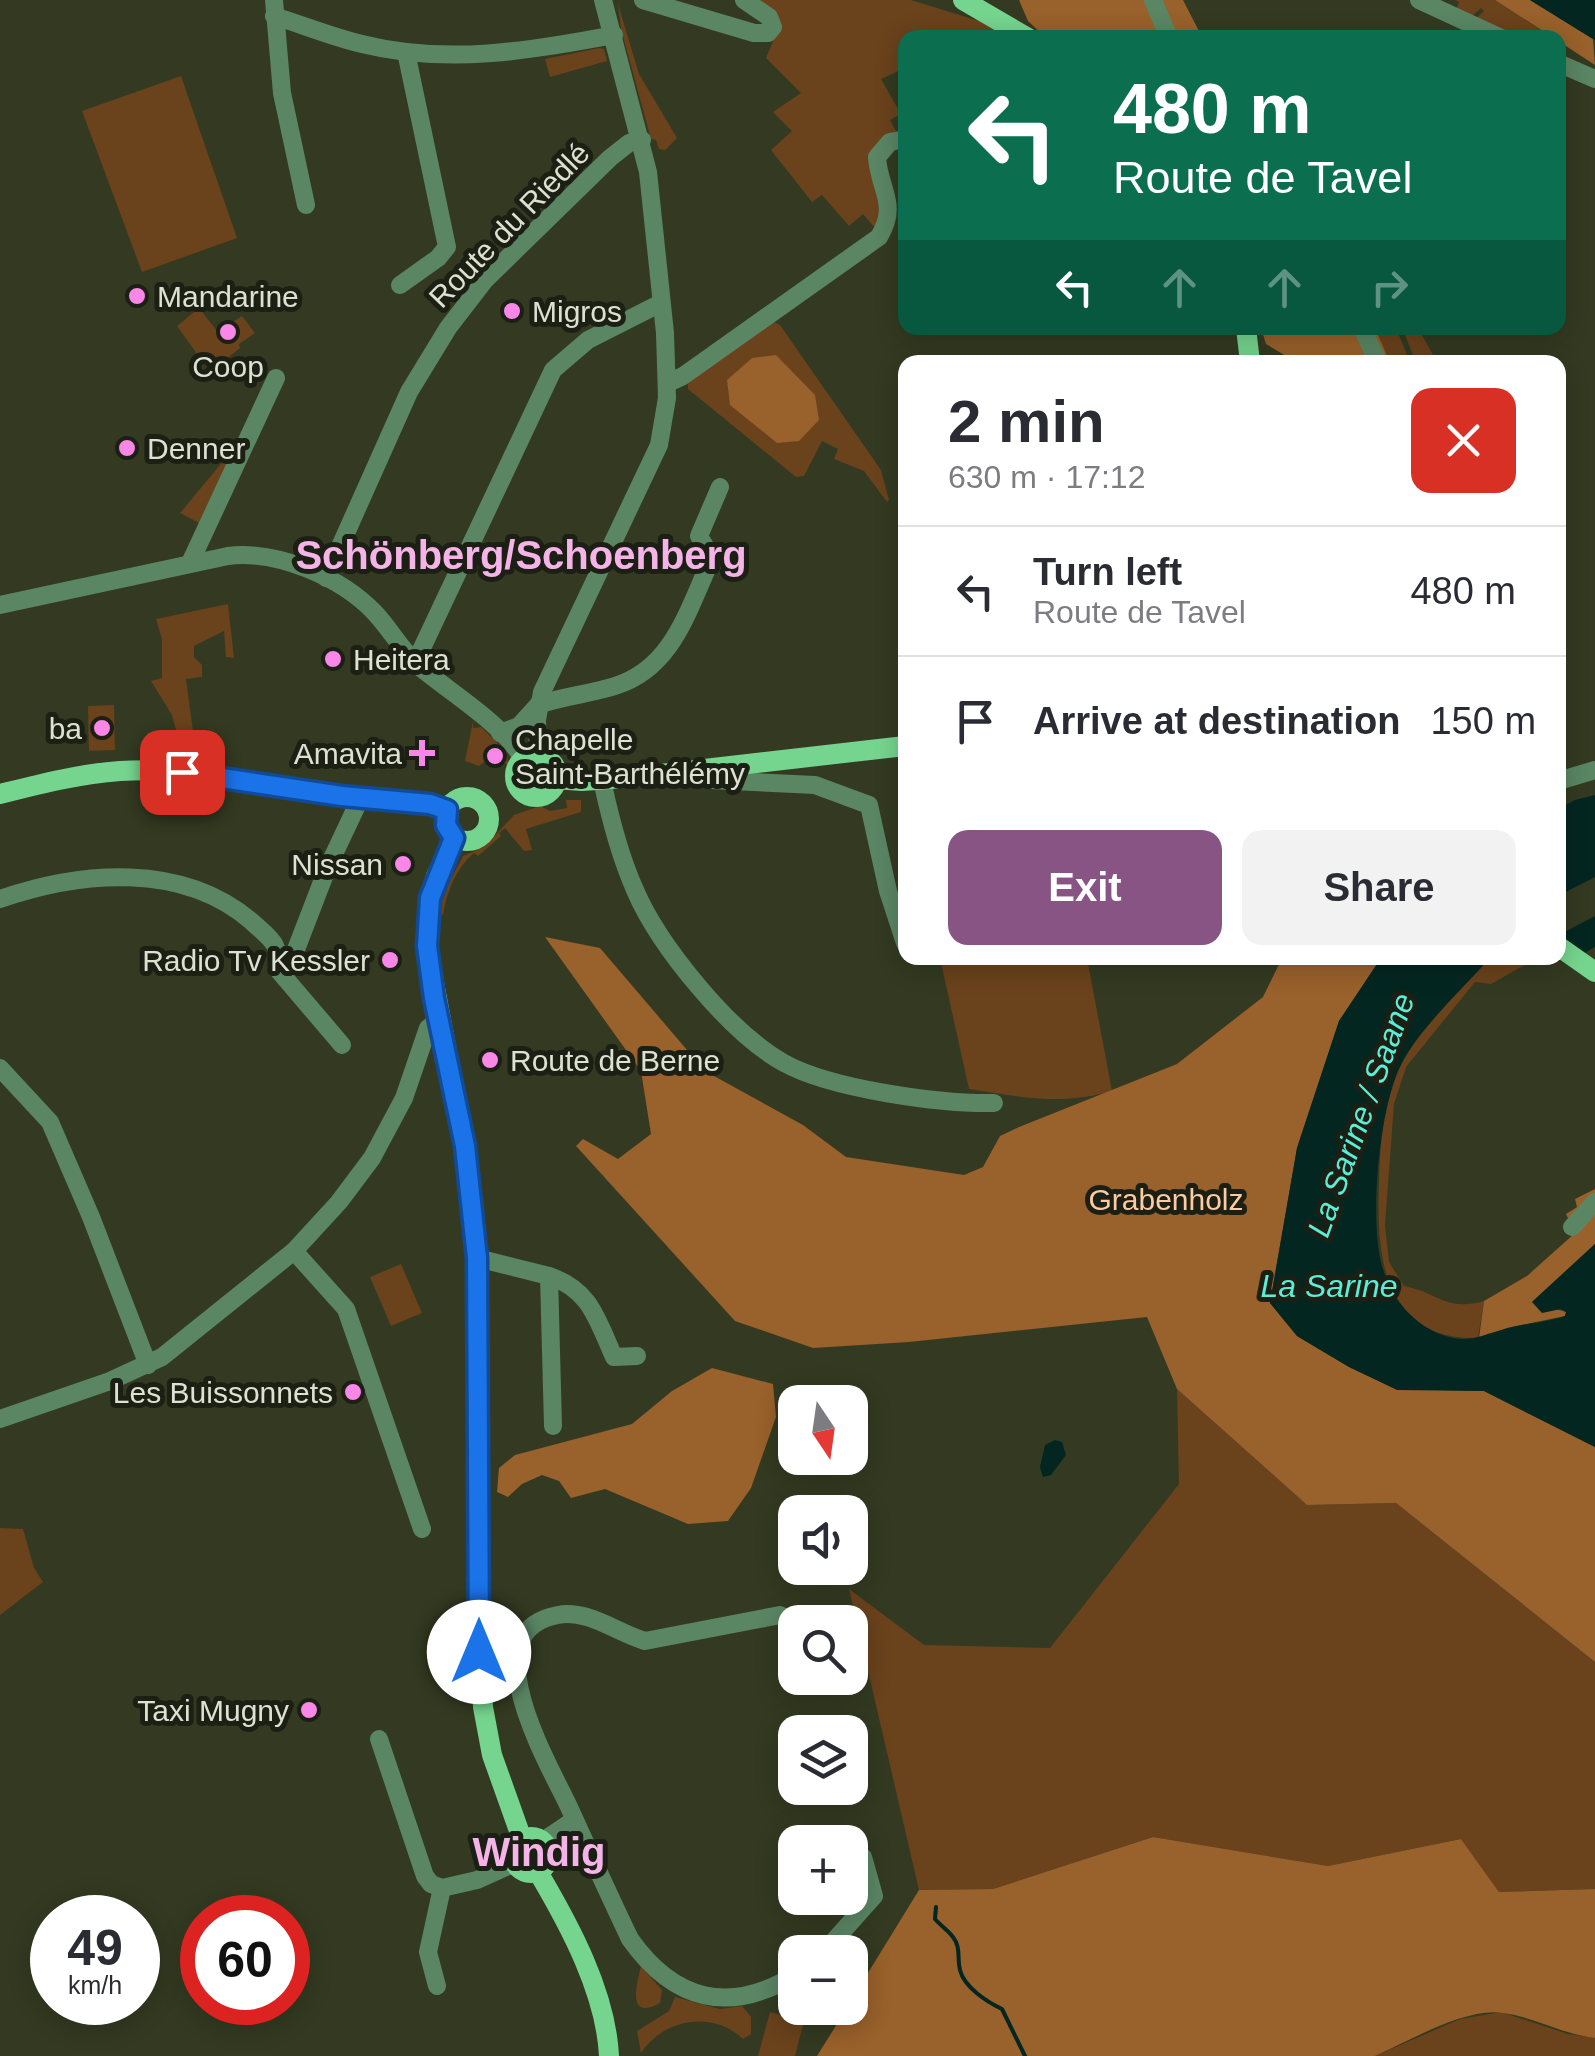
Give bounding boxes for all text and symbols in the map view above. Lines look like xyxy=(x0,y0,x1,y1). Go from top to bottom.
icon: left xyxy=(948,70,1078,200)
text: 480 m xyxy=(1113,70,1311,148)
street label: Route du Riedlé xyxy=(422,136,596,314)
text: Route de Tavel xyxy=(1113,152,1412,203)
icon: left xyxy=(1047,260,1102,315)
icon: ahead xyxy=(1152,260,1207,315)
icon: ahead xyxy=(1257,260,1312,315)
icon: right xyxy=(1362,260,1417,315)
place label: Mandarine xyxy=(157,280,299,313)
marker: Mandarine xyxy=(126,285,148,307)
place label: Migros xyxy=(532,295,622,328)
marker: Migros xyxy=(501,300,523,322)
marker: Coop xyxy=(217,321,239,343)
place label: Coop xyxy=(192,350,264,383)
text: 2 min xyxy=(948,388,1105,455)
button: close xyxy=(1411,388,1516,493)
place label: Denner xyxy=(147,432,245,465)
marker: Denner xyxy=(116,437,138,459)
text: 630 m · 17:12 xyxy=(948,459,1145,495)
district label: Schönberg/Schoenberg xyxy=(295,533,747,577)
text: Turn left xyxy=(1033,551,1182,593)
icon: left xyxy=(948,564,1003,619)
text: 480 m xyxy=(1410,570,1516,612)
text: Route de Tavel xyxy=(1033,594,1246,630)
place label: Heitera xyxy=(353,643,450,676)
marker: Heitera xyxy=(322,648,344,670)
icon: arrive xyxy=(948,694,1003,749)
text: Arrive at destination xyxy=(1033,700,1400,742)
text: 150 m xyxy=(1430,700,1536,742)
place label: ba xyxy=(49,712,82,745)
marker: ba xyxy=(91,717,113,739)
place label: Chapelle Saint-Barthélémy xyxy=(515,723,745,790)
pin xyxy=(140,730,225,815)
place label: Amavita xyxy=(294,737,402,770)
marker: Amavita xyxy=(411,742,433,764)
icon: arrive xyxy=(155,745,210,800)
marker: Chapelle Saint-Barthélémy xyxy=(484,745,506,767)
button: Exit xyxy=(948,830,1222,945)
button: Share xyxy=(1242,830,1516,945)
place label: Nissan xyxy=(291,848,383,881)
marker: Nissan xyxy=(392,853,414,875)
place label: Radio Tv Kessler xyxy=(142,944,370,977)
marker: Radio Tv Kessler xyxy=(379,949,401,971)
water label: La Sarine / Saane xyxy=(1300,988,1422,1242)
place label: Route de Berne xyxy=(510,1044,720,1077)
marker: Route de Berne xyxy=(479,1049,501,1071)
park label: Grabenholz xyxy=(1088,1183,1244,1216)
water label: La Sarine xyxy=(1261,1268,1397,1304)
place label: Les Buissonnets xyxy=(113,1376,333,1409)
marker: Les Buissonnets xyxy=(342,1381,364,1403)
north arrow xyxy=(778,1385,868,1475)
map controls xyxy=(778,1385,868,2025)
button: sound xyxy=(778,1495,868,1585)
position arrow xyxy=(427,1600,531,1704)
button: search xyxy=(778,1605,868,1695)
place label: Taxi Mugny xyxy=(137,1694,289,1727)
marker: Taxi Mugny xyxy=(298,1699,320,1721)
button: layers xyxy=(778,1715,868,1805)
button: + xyxy=(778,1825,868,1915)
district label: Windig xyxy=(473,1830,605,1874)
speed limit sign: 60 xyxy=(180,1895,310,2025)
text: 49 xyxy=(67,1920,123,1976)
button: − xyxy=(778,1935,868,2025)
text: km/h xyxy=(68,1971,122,1999)

